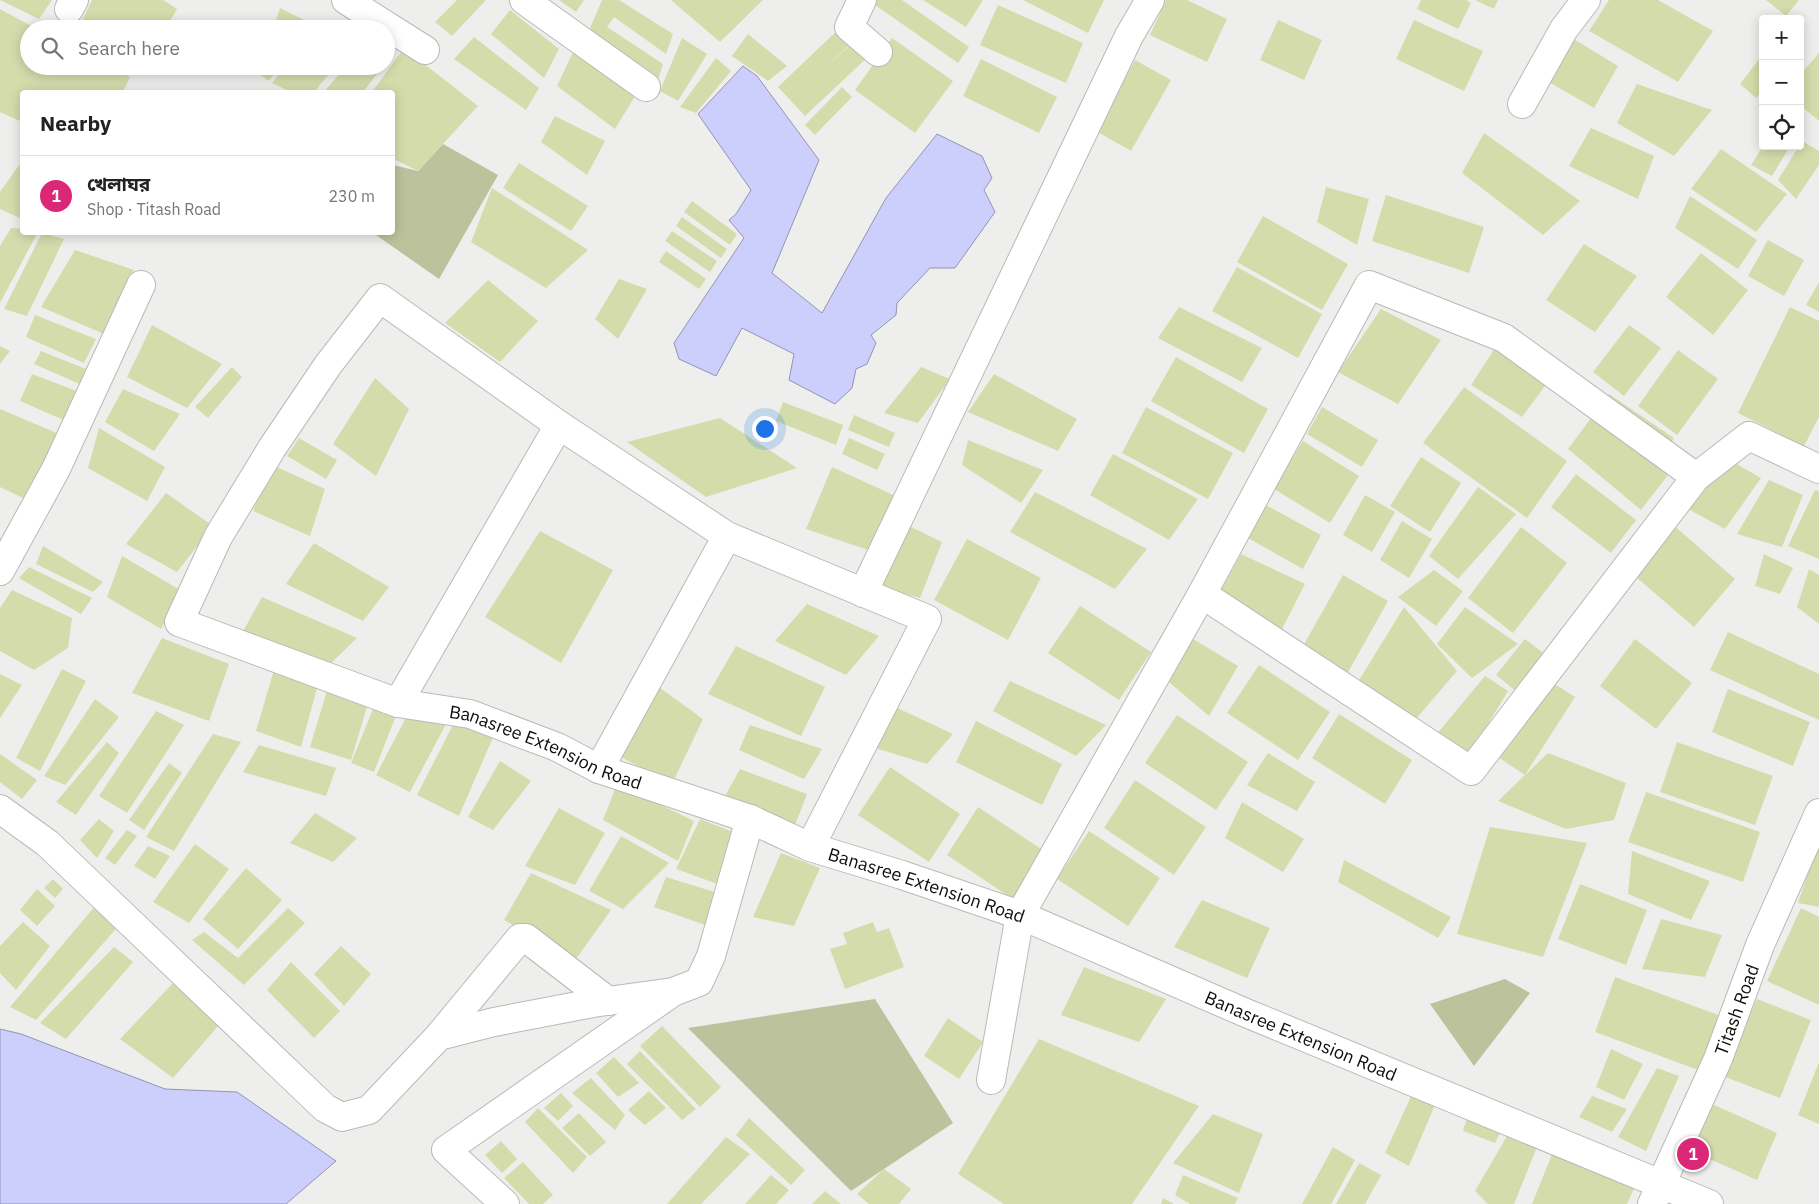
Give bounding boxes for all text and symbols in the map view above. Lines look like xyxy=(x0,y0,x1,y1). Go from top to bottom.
map controls xyxy=(1759,15,1804,150)
button: + xyxy=(1759,15,1804,60)
search box xyxy=(20,20,395,75)
icon: search xyxy=(38,34,66,62)
text: Search here xyxy=(78,36,180,60)
button: − xyxy=(1759,60,1804,105)
button: locate xyxy=(1759,105,1804,150)
text: Nearby xyxy=(40,109,111,137)
text: খেলাঘর xyxy=(87,172,150,196)
text: 1 xyxy=(51,186,61,206)
text: 230 m xyxy=(328,186,375,206)
text: Shop · Titash Road xyxy=(87,199,221,219)
your location xyxy=(752,416,778,442)
street label: Banasree Extension Road xyxy=(448,700,645,794)
street label: Banasree Extension Road xyxy=(825,842,1028,927)
street label: Titash Road xyxy=(1709,961,1764,1058)
street label: Banasree Extension Road xyxy=(1202,985,1401,1086)
pin: 1 xyxy=(1677,1135,1709,1173)

